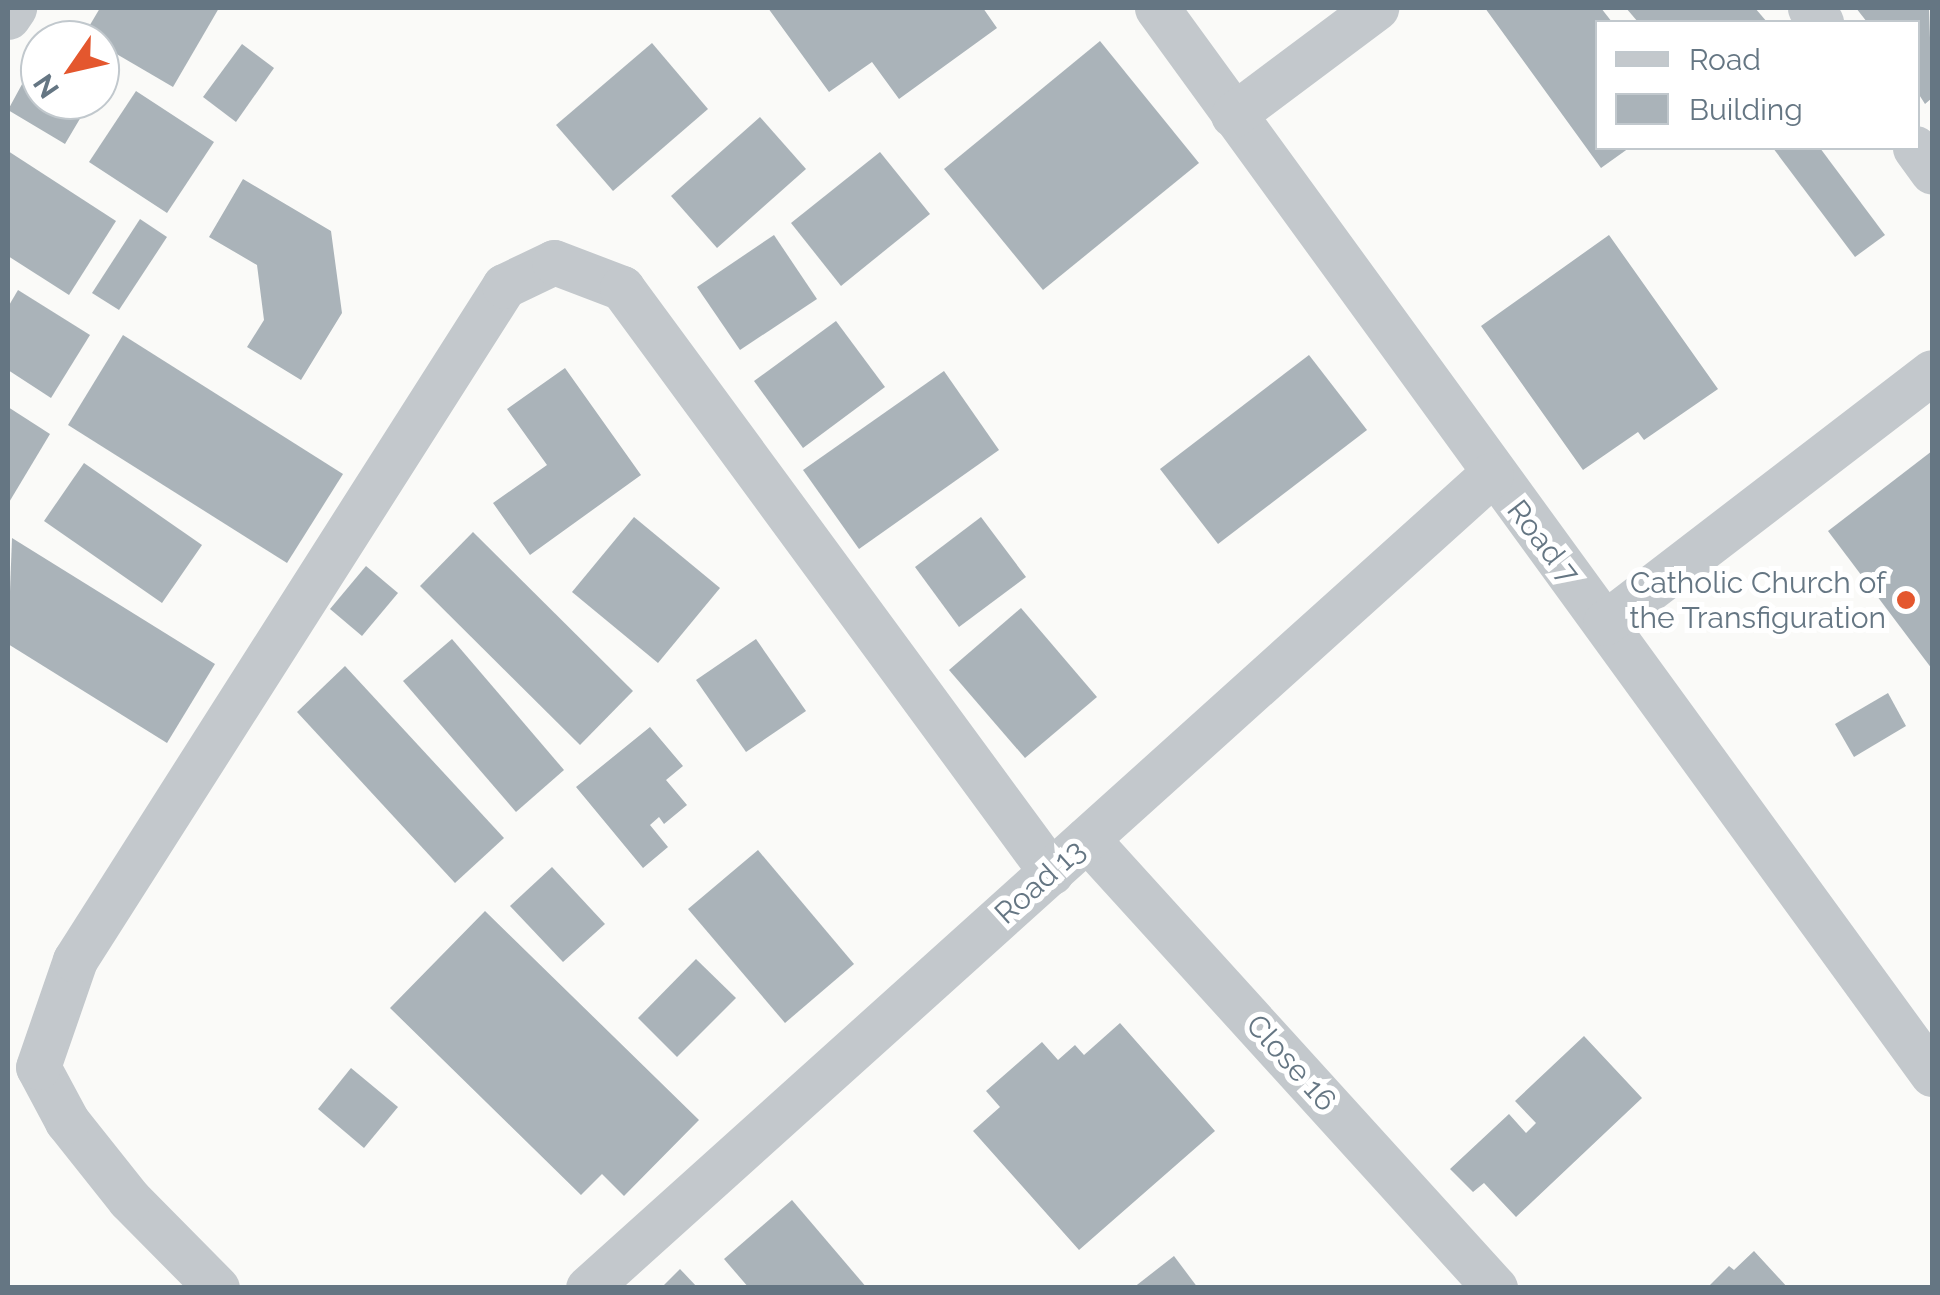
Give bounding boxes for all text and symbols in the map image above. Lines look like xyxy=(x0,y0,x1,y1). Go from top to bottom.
north arrow xyxy=(20,20,120,120)
legend xyxy=(1595,20,1920,150)
text: Road xyxy=(1689,42,1761,77)
text: N xyxy=(27,68,66,104)
text: Building xyxy=(1689,92,1803,127)
street label: Road 7 xyxy=(1499,493,1587,591)
place label: Catholic Church of the Transfiguration xyxy=(1629,565,1886,636)
marker: Catholic Church of the Transfiguration xyxy=(1895,589,1917,611)
street label: Road 13 xyxy=(988,832,1092,932)
street label: Close 16 xyxy=(1238,1007,1344,1119)

